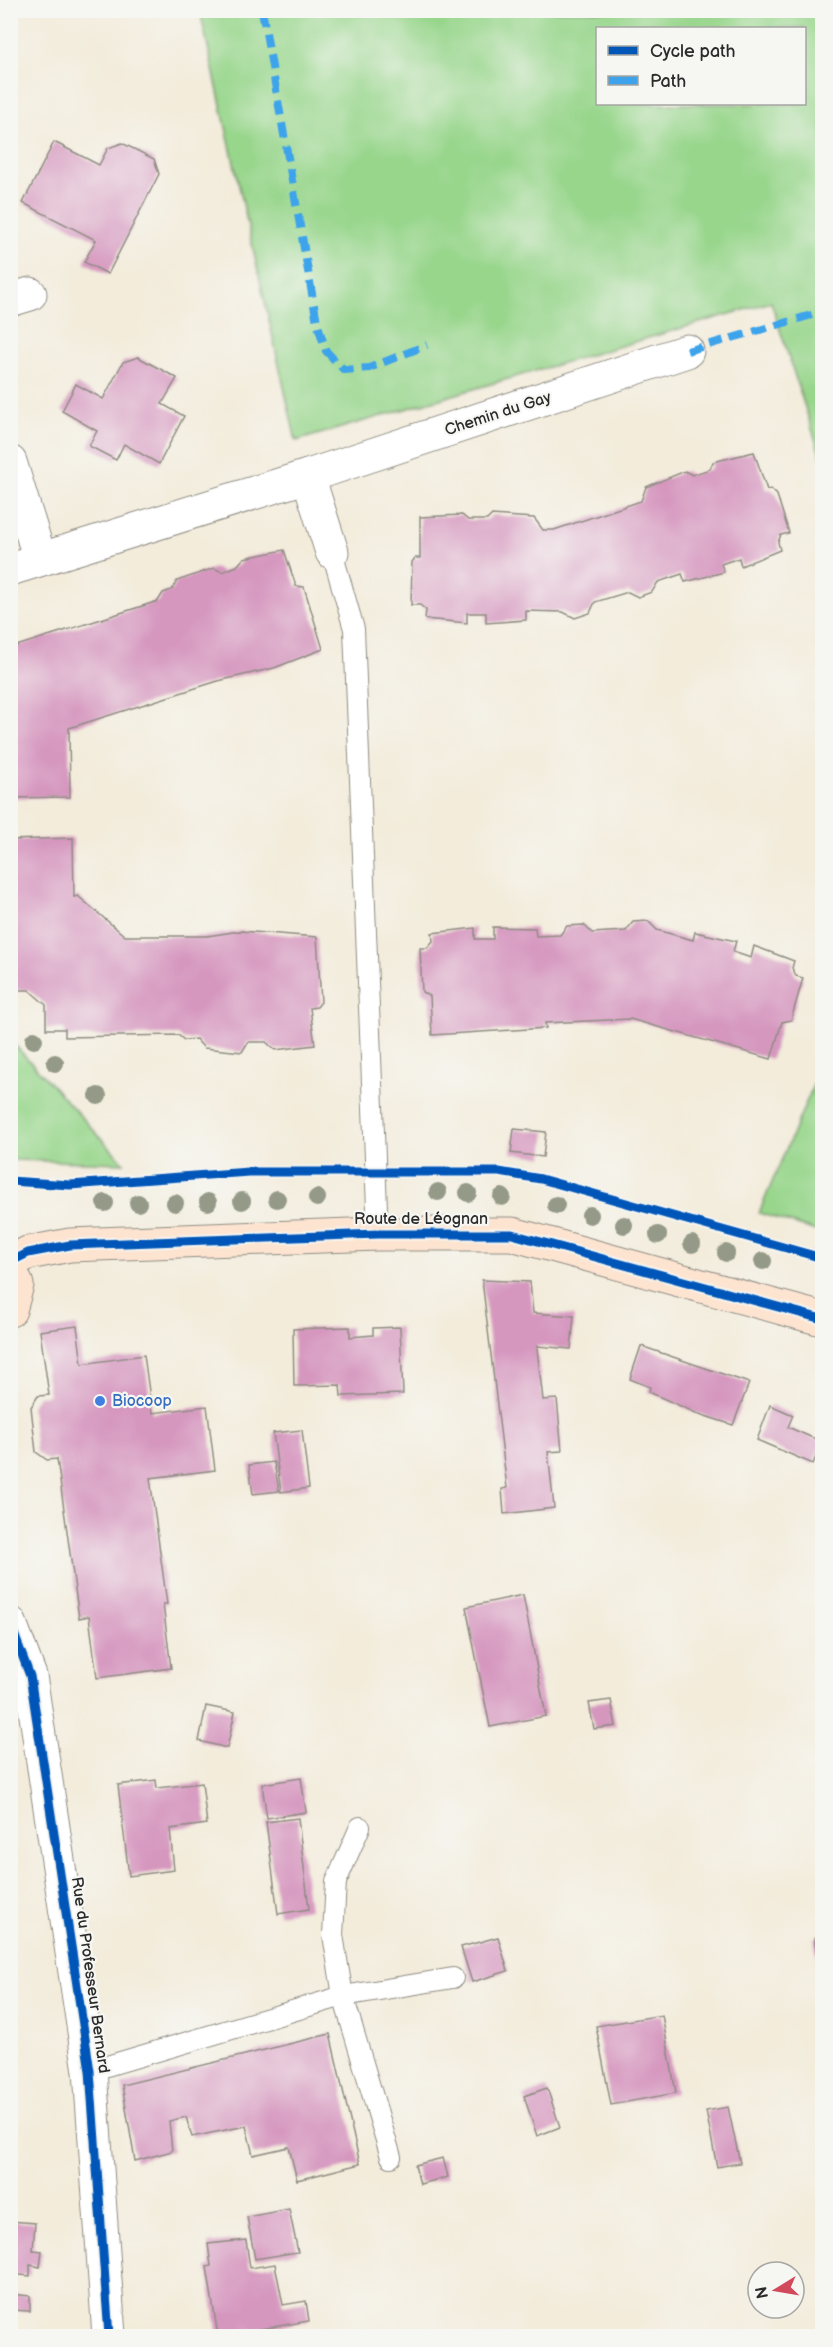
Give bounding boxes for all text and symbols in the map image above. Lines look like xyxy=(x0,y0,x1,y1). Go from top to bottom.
legend xyxy=(596,27,806,105)
text: Cycle path xyxy=(650,41,736,62)
text: Path xyxy=(650,71,686,92)
street label: Chemin du Gay xyxy=(442,388,554,440)
street label: Route de Léognan xyxy=(354,1210,488,1229)
place label: Biocoop xyxy=(112,1392,172,1411)
marker: Biocoop xyxy=(93,1394,107,1408)
street label: Rue du Professeur Bernard xyxy=(67,1876,113,2074)
north arrow xyxy=(746,2260,806,2320)
text: N xyxy=(752,2285,773,2300)

